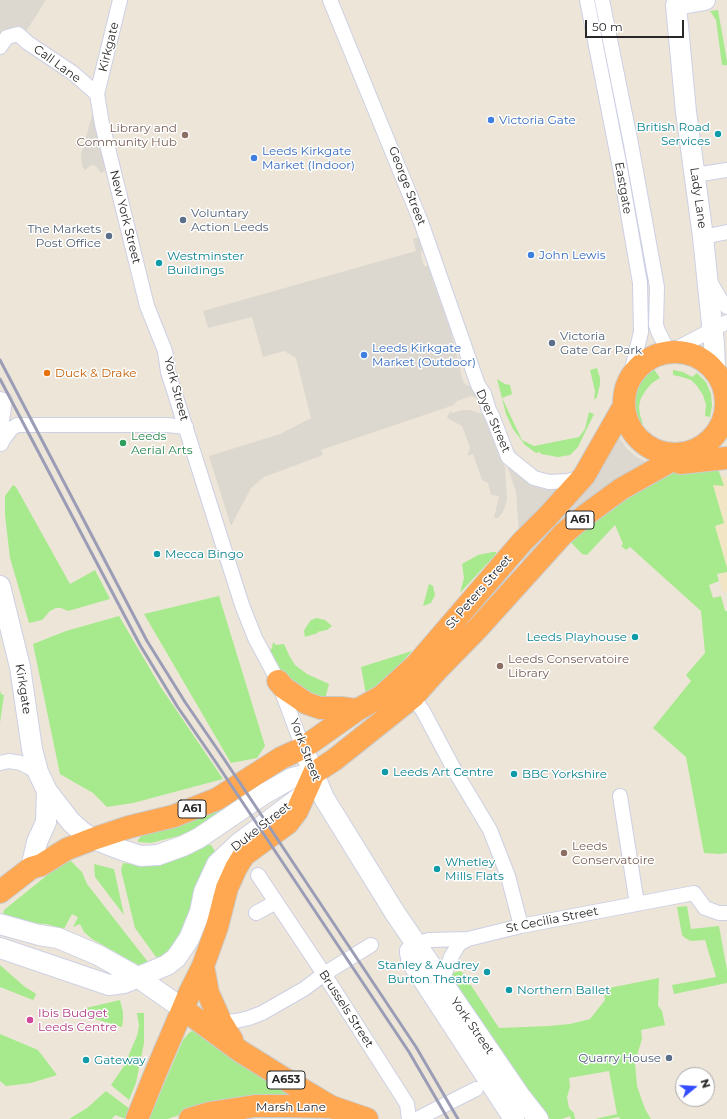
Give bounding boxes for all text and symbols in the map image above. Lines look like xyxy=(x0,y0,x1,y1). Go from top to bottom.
scale bar xyxy=(587,12,686,38)
text: 50 m xyxy=(592,19,623,34)
street label: Kirkgate xyxy=(96,21,122,73)
street label: Call Lane xyxy=(31,42,83,86)
place label: Victoria Gate xyxy=(499,113,576,127)
marker: Victoria Gate xyxy=(486,115,496,125)
place label: British Road Services xyxy=(637,120,710,148)
place label: Library and Community Hub xyxy=(76,121,177,149)
marker: British Road Services xyxy=(713,129,723,139)
marker: Library and Community Hub xyxy=(180,130,190,140)
place label: Leeds Kirkgate Market (Indoor) xyxy=(262,144,355,172)
street label: George Street xyxy=(385,144,429,228)
marker: Leeds Kirkgate Market (Indoor) xyxy=(249,153,259,163)
street label: Eastgate xyxy=(611,161,635,215)
street label: Lady Lane xyxy=(687,167,709,229)
street label: New York Street xyxy=(106,169,144,265)
place label: Voluntary Action Leeds xyxy=(191,206,269,234)
marker: Voluntary Action Leeds xyxy=(178,215,188,225)
place label: The Markets Post Office xyxy=(27,222,101,250)
marker: The Markets Post Office xyxy=(104,231,114,241)
place label: John Lewis xyxy=(539,248,606,262)
place label: Westminster Buildings xyxy=(167,249,244,277)
marker: John Lewis xyxy=(526,250,536,260)
marker: Westminster Buildings xyxy=(154,258,164,268)
place label: Victoria Gate Car Park xyxy=(560,329,642,357)
marker: Victoria Gate Car Park xyxy=(547,338,557,348)
place label: Leeds Kirkgate Market (Outdoor) xyxy=(372,341,476,369)
marker: Leeds Kirkgate Market (Outdoor) xyxy=(359,350,369,360)
street label: York Street xyxy=(161,355,191,423)
place label: Duck & Drake xyxy=(55,366,137,380)
marker: Duck & Drake xyxy=(42,368,52,378)
street label: Dyer Street xyxy=(473,387,513,455)
place label: Leeds Aerial Arts xyxy=(131,429,193,457)
marker: Leeds Aerial Arts xyxy=(118,438,128,448)
road number: A61 xyxy=(566,511,594,529)
place label: Mecca Bingo xyxy=(165,547,243,561)
marker: Mecca Bingo xyxy=(152,549,162,559)
street label: St Peters Street xyxy=(443,552,515,632)
place label: Leeds Playhouse xyxy=(526,630,627,644)
marker: Leeds Playhouse xyxy=(630,632,640,642)
place label: Leeds Conservatoire Library xyxy=(508,652,629,680)
marker: Leeds Conservatoire Library xyxy=(495,661,505,671)
street label: Kirkgate xyxy=(12,663,34,715)
street label: York Street xyxy=(286,717,324,783)
place label: Leeds Art Centre xyxy=(393,765,494,779)
marker: Leeds Art Centre xyxy=(380,767,390,777)
place label: BBC Yorkshire xyxy=(522,767,607,781)
marker: BBC Yorkshire xyxy=(509,769,519,779)
street label: Duke Street xyxy=(228,799,294,855)
road number: A61 xyxy=(178,800,206,818)
place label: Leeds Conservatoire xyxy=(572,839,655,867)
marker: Leeds Conservatoire xyxy=(559,848,569,858)
place label: Whetley Mills Flats xyxy=(445,855,504,883)
marker: Whetley Mills Flats xyxy=(432,864,442,874)
street label: St Cecilia Street xyxy=(505,904,599,936)
place label: Stanley & Audrey Burton Theatre xyxy=(378,958,479,986)
marker: Stanley & Audrey Burton Theatre xyxy=(482,967,492,977)
street label: Brussels Street xyxy=(316,968,376,1050)
place label: Northern Ballet xyxy=(517,983,610,997)
marker: Northern Ballet xyxy=(504,985,514,995)
street label: York Street xyxy=(447,995,497,1057)
place label: Ibis Budget Leeds Centre xyxy=(38,1006,117,1034)
marker: Ibis Budget Leeds Centre xyxy=(25,1015,35,1025)
place label: Quarry House xyxy=(578,1051,661,1065)
place label: Gateway xyxy=(94,1053,146,1067)
marker: Quarry House xyxy=(664,1053,674,1063)
marker: Gateway xyxy=(81,1055,91,1065)
north arrow xyxy=(675,1067,715,1107)
road number: A653 xyxy=(267,1071,305,1089)
text: N xyxy=(697,1077,713,1090)
street label: Marsh Lane xyxy=(256,1100,326,1114)

